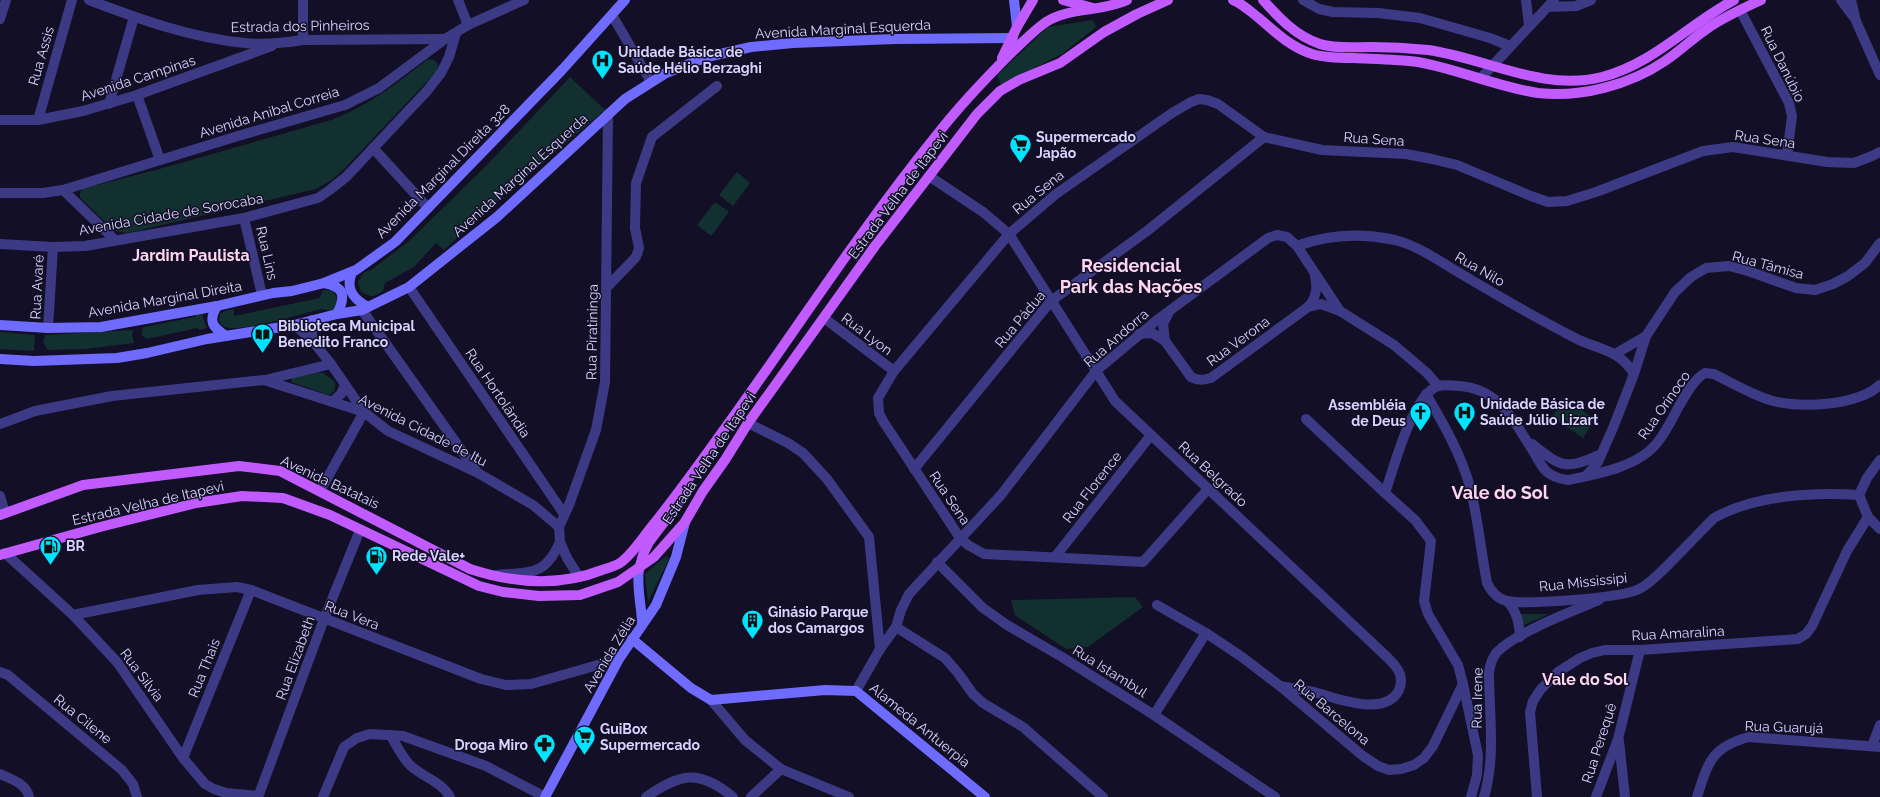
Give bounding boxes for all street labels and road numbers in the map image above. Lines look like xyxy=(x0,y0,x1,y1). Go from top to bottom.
street label: Avenida Marginal Esquerda xyxy=(755,16,931,42)
street label: Estrada dos Pinheiros xyxy=(230,17,370,35)
street label: Rua Danúbio xyxy=(1758,23,1808,105)
street label: Rua Assis xyxy=(25,24,57,87)
street label: Avenida Campinas xyxy=(79,52,198,104)
street label: Avenida Anibal Correia xyxy=(197,83,341,141)
street label: Avenida Marginal Direita 328 xyxy=(373,101,513,241)
street label: Avenida Marginal Esquerda xyxy=(449,110,591,240)
street label: Rua Sena xyxy=(1734,127,1796,151)
street label: Estrada Velha de Itapevi xyxy=(845,128,951,262)
street label: Rua Sena xyxy=(1343,129,1405,149)
street label: Rua Sena xyxy=(1009,167,1067,217)
street label: Avenida Cidade de Sorocaba xyxy=(78,190,264,238)
street label: Rua Lins xyxy=(253,225,281,282)
street label: Rua Nilo xyxy=(1452,248,1508,290)
street label: Rua Tâmisa xyxy=(1731,248,1805,282)
street label: Rua Avaré xyxy=(27,254,47,320)
street label: Avenida Marginal Direita xyxy=(87,278,243,320)
street label: Rua Piratininga xyxy=(583,284,601,380)
street label: Rua Pádua xyxy=(992,287,1048,351)
street label: Rua Andorra xyxy=(1080,306,1152,370)
street label: Rua Lyon xyxy=(838,310,896,358)
street label: Rua Verona xyxy=(1203,313,1273,369)
street label: Rua Hortolândia xyxy=(462,345,534,441)
street label: Rua Orinoco xyxy=(1635,368,1693,442)
street label: Estrada Velha de Itapevi xyxy=(659,389,759,527)
street label: Avenida Cidade de Itu xyxy=(356,391,490,469)
street label: Rua Belgrado xyxy=(1175,438,1251,510)
street label: Rua Florence xyxy=(1059,448,1125,526)
street label: Avenida Batatais xyxy=(278,452,382,512)
street label: Rua Sena xyxy=(926,468,974,528)
street label: Estrada Velha de Itapevi xyxy=(71,478,225,528)
street label: Rua Mississipi xyxy=(1538,569,1628,595)
street label: Rua Vera xyxy=(322,597,382,633)
street label: Avenida Zélia xyxy=(580,613,638,695)
street label: Rua Elizabeth xyxy=(272,614,318,702)
street label: Rua Amaralina xyxy=(1631,623,1725,643)
street label: Rua Thais xyxy=(185,636,223,700)
street label: Rua Istambul xyxy=(1070,642,1150,700)
street label: Rua Silvia xyxy=(117,646,167,704)
street label: Rua Irene xyxy=(1468,667,1486,729)
street label: Rua Barcelona xyxy=(1291,676,1373,748)
street label: Alameda Antuerpia xyxy=(867,680,973,770)
street label: Rua Cilene xyxy=(51,691,115,747)
street label: Rua Perequê xyxy=(1579,701,1619,785)
street label: Rua Guarujá xyxy=(1744,718,1824,736)

